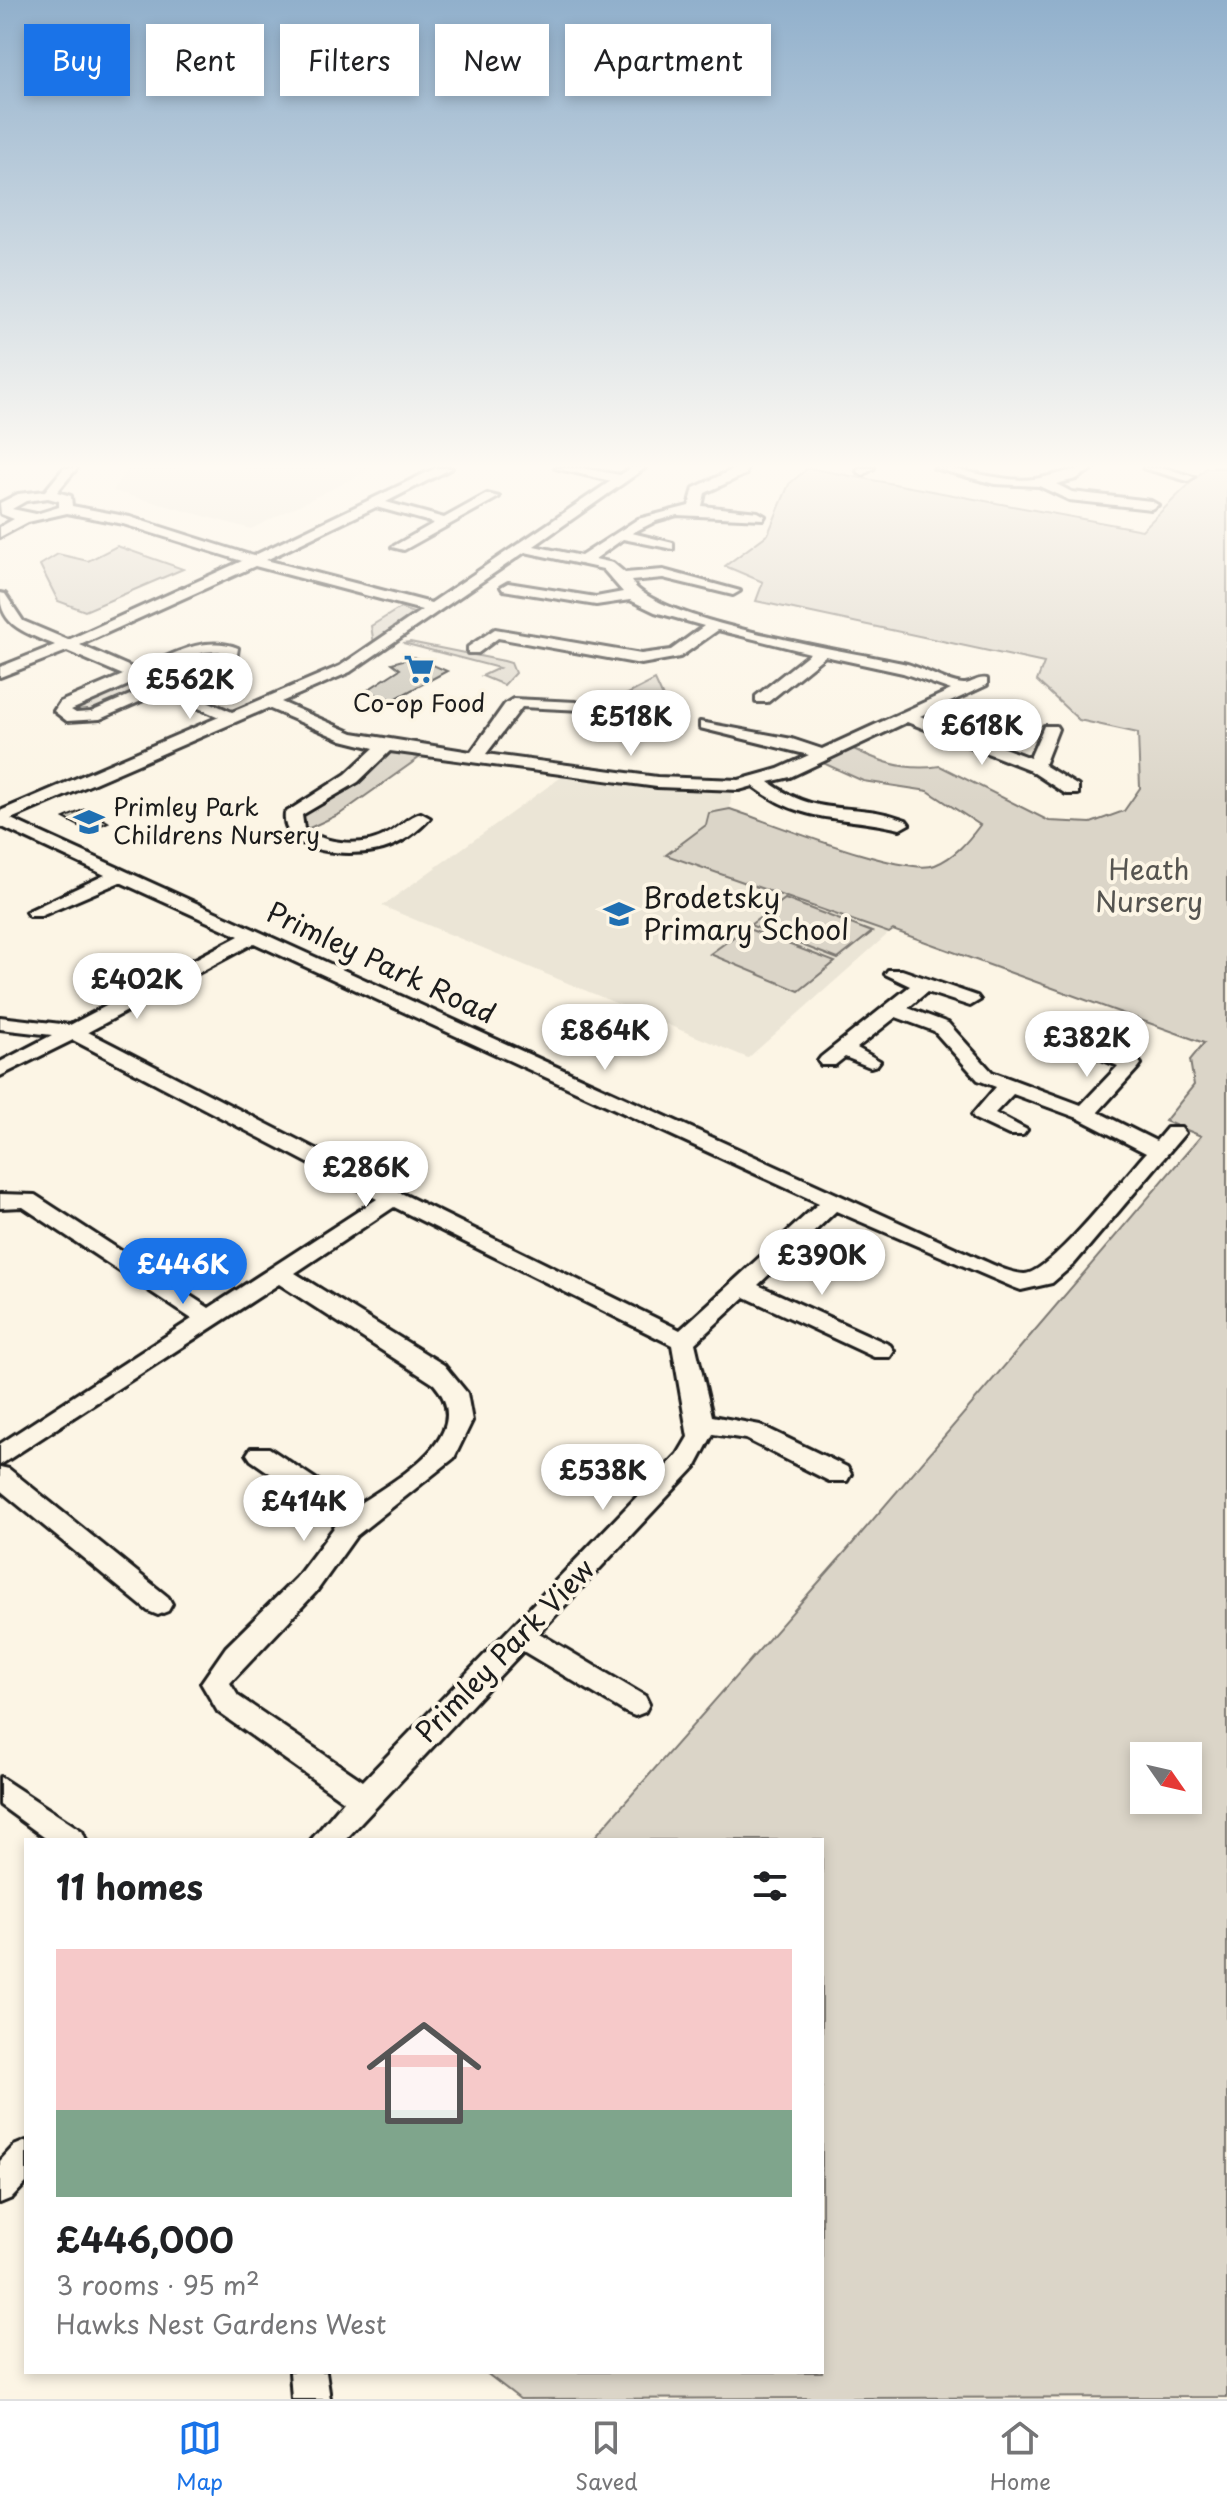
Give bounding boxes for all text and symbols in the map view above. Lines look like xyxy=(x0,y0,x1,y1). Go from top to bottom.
chip: Buy xyxy=(24,24,130,96)
chip: Rent xyxy=(146,24,264,96)
chip: Filters xyxy=(280,24,419,96)
chip: New xyxy=(435,24,549,96)
chip: Apartment xyxy=(565,24,771,96)
supermarket icon: Co-op Food xyxy=(402,652,436,686)
pin: £562K xyxy=(134,653,246,721)
text: £562K xyxy=(146,659,234,698)
place label: Co-op Food xyxy=(353,684,485,720)
pin: £518K xyxy=(575,690,687,758)
text: £518K xyxy=(590,696,672,735)
pin: £618K xyxy=(926,699,1038,767)
text: £618K xyxy=(941,705,1023,744)
place label: Primley Park Childrens Nursery xyxy=(113,788,320,852)
school or university icon: Primley Park Childrens Nursery xyxy=(72,805,106,839)
park label: Heath Nursery xyxy=(1095,847,1203,922)
place label: Brodetsky Primary School xyxy=(643,875,849,950)
street label: Primley Park Road xyxy=(260,890,503,1034)
school or university icon: Brodetsky Primary School xyxy=(602,897,636,931)
pin: £402K xyxy=(81,953,193,1021)
text: £402K xyxy=(91,959,183,998)
pin: £864K xyxy=(549,1004,661,1072)
text: £864K xyxy=(560,1010,650,1049)
pin: £382K xyxy=(1031,1011,1143,1079)
text: £382K xyxy=(1043,1017,1131,1056)
pin: £286K xyxy=(310,1141,422,1209)
text: £286K xyxy=(322,1147,410,1186)
pin: £390K xyxy=(766,1229,878,1297)
text: £390K xyxy=(777,1235,867,1274)
pin: £446K xyxy=(127,1238,239,1306)
text: £446K xyxy=(137,1244,229,1283)
pin: £538K xyxy=(547,1444,659,1512)
text: £538K xyxy=(559,1450,647,1489)
pin: £414K xyxy=(248,1475,360,1543)
text: £414K xyxy=(261,1481,347,1520)
street label: Primley Park View xyxy=(404,1548,604,1752)
north arrow xyxy=(1130,1742,1202,1814)
map controls xyxy=(1130,1742,1202,1814)
text: 11 homes xyxy=(56,1860,203,1912)
icon: filters xyxy=(748,1864,792,1908)
icon: home xyxy=(352,2001,496,2145)
text: £446,000 xyxy=(56,2213,234,2265)
text: 3 rooms · 95 m² xyxy=(56,2265,260,2304)
text: Hawks Nest Gardens West xyxy=(56,2304,386,2343)
tab: Map xyxy=(176,2416,223,2497)
tab: Saved xyxy=(575,2416,638,2497)
tab: Home xyxy=(990,2416,1051,2497)

